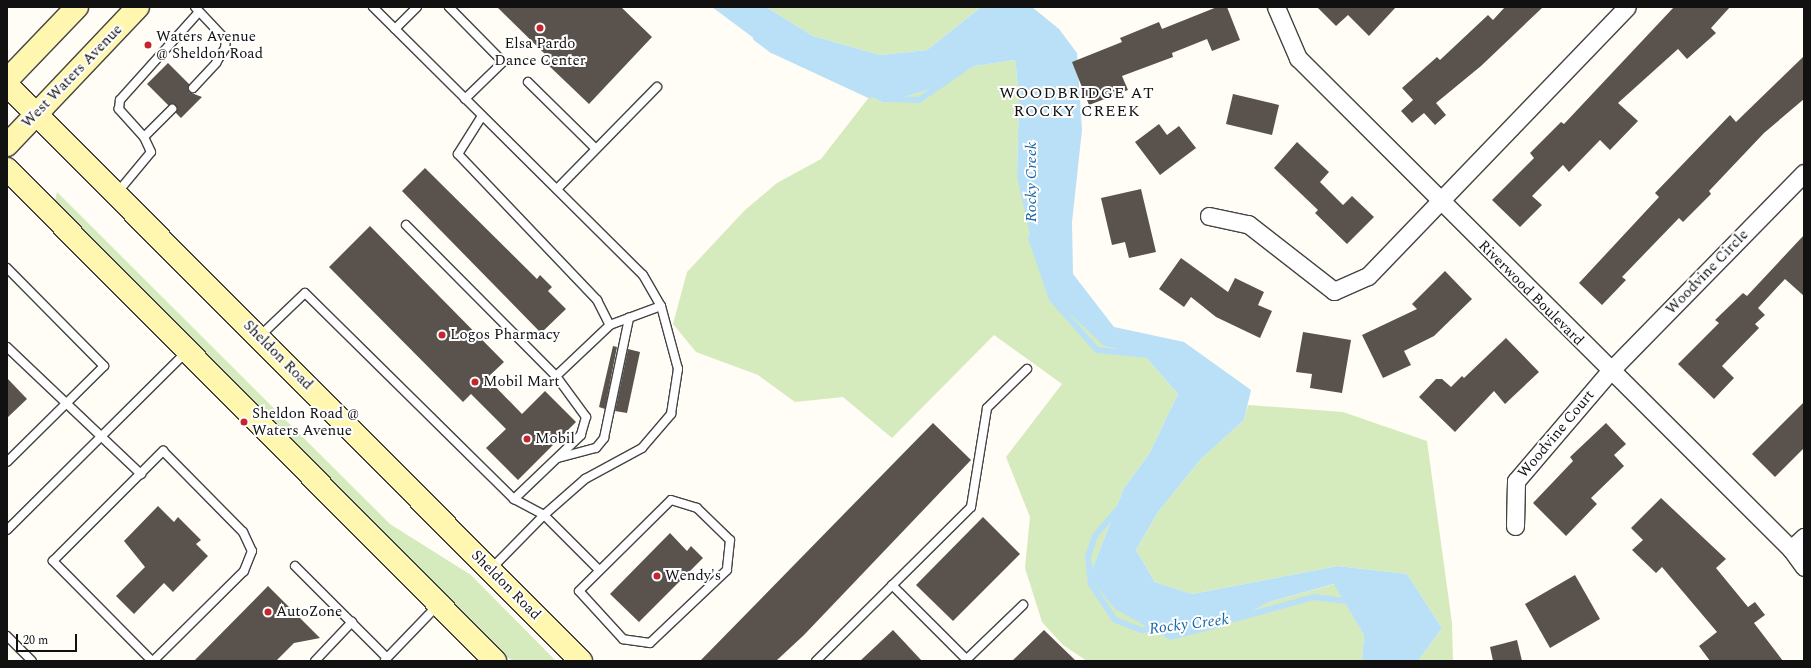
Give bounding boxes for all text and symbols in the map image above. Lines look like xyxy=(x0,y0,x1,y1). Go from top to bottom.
street label: West Waters Avenue xyxy=(18,20,126,132)
marker: Elsa Pardo Dance Center xyxy=(535,23,545,33)
place label: Waters Avenue @ Sheldon Road xyxy=(156,27,263,62)
place label: Elsa Pardo Dance Center xyxy=(494,34,586,69)
marker: Waters Avenue @ Sheldon Road xyxy=(143,40,153,50)
district label: WOODBRIDGE AT ROCKY CREEK xyxy=(999,83,1155,121)
water label: Rocky Creek xyxy=(1021,142,1041,222)
street label: Woodvine Circle xyxy=(1662,226,1752,318)
street label: Riverwood Boulevard xyxy=(1474,236,1588,350)
street label: Sheldon Road xyxy=(239,316,317,394)
place label: Logos Pharmacy xyxy=(450,326,560,344)
marker: Logos Pharmacy xyxy=(437,330,447,340)
place label: Mobil Mart xyxy=(483,373,560,391)
marker: Mobil Mart xyxy=(470,377,480,387)
street label: Woodvine Court xyxy=(1514,386,1598,482)
place label: Sheldon Road @ Waters Avenue xyxy=(252,404,359,439)
marker: Sheldon Road @ Waters Avenue xyxy=(239,417,249,427)
place label: Mobil xyxy=(535,430,575,448)
marker: Mobil xyxy=(522,434,532,444)
street label: Sheldon Road xyxy=(467,546,545,624)
place label: Wendy's xyxy=(665,567,721,585)
marker: Wendy's xyxy=(652,571,662,581)
place label: AutoZone xyxy=(276,603,342,621)
marker: AutoZone xyxy=(263,607,273,617)
water label: Rocky Creek xyxy=(1148,610,1230,638)
scale bar xyxy=(18,626,79,652)
text: 20 m xyxy=(23,631,48,650)

